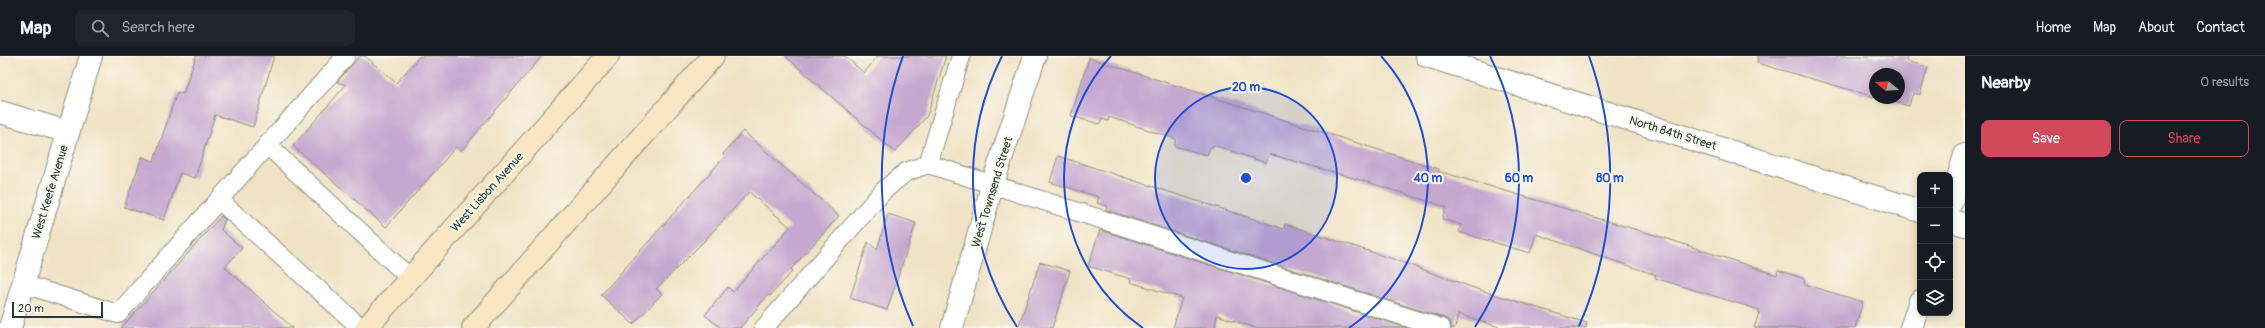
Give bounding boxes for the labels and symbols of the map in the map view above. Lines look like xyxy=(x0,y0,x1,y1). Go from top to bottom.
north arrow xyxy=(1869,68,1905,104)
text: 20 m xyxy=(1232,80,1260,95)
street label: North 84th Street xyxy=(1627,113,1718,154)
street label: West Townsend Street xyxy=(969,135,1016,249)
street label: West Keefe Avenue xyxy=(29,143,72,241)
street label: West Lisbon Avenue xyxy=(448,149,527,235)
centre of rings xyxy=(1239,171,1253,185)
text: 40 m xyxy=(1413,171,1443,186)
text: 60 m xyxy=(1505,171,1534,186)
text: 80 m xyxy=(1596,171,1624,186)
scale bar xyxy=(12,300,103,319)

